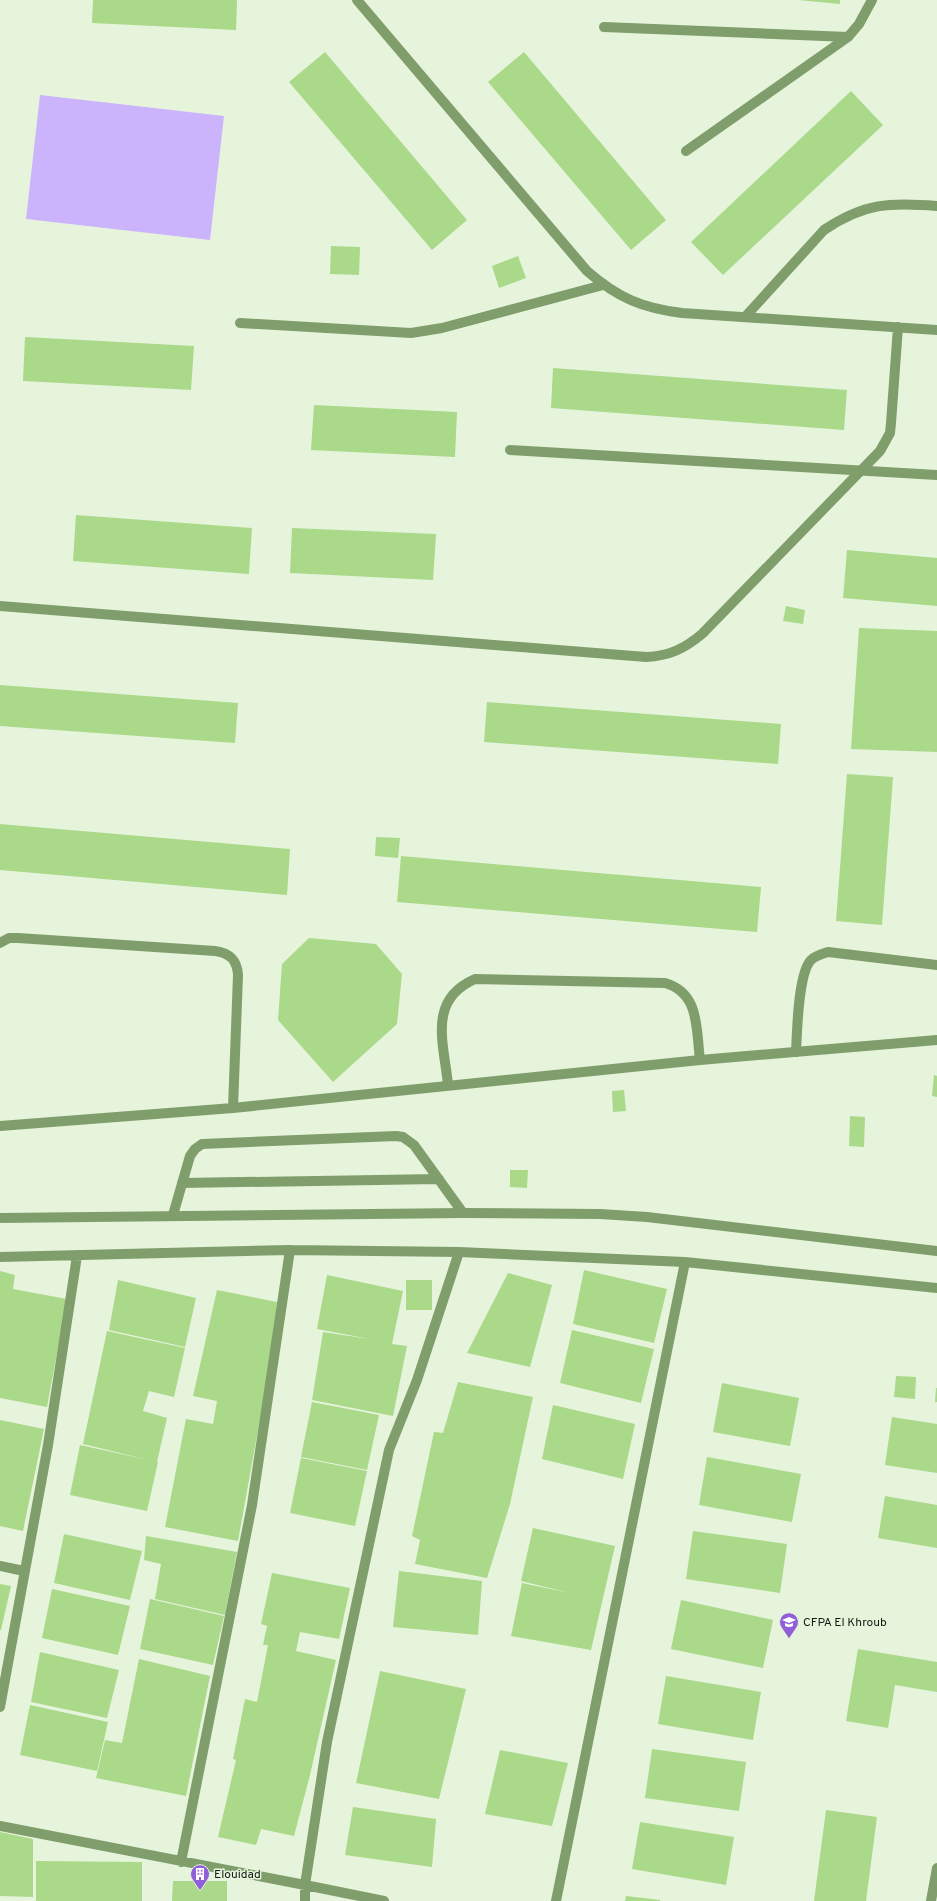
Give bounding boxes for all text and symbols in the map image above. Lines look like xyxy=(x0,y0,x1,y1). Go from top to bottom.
school or university icon: CFPA El Khroub xyxy=(778,1611,800,1639)
place label: CFPA El Khroub xyxy=(803,1615,887,1631)
building icon: Elouidad xyxy=(189,1863,211,1891)
place label: Elouidad xyxy=(214,1867,261,1883)

